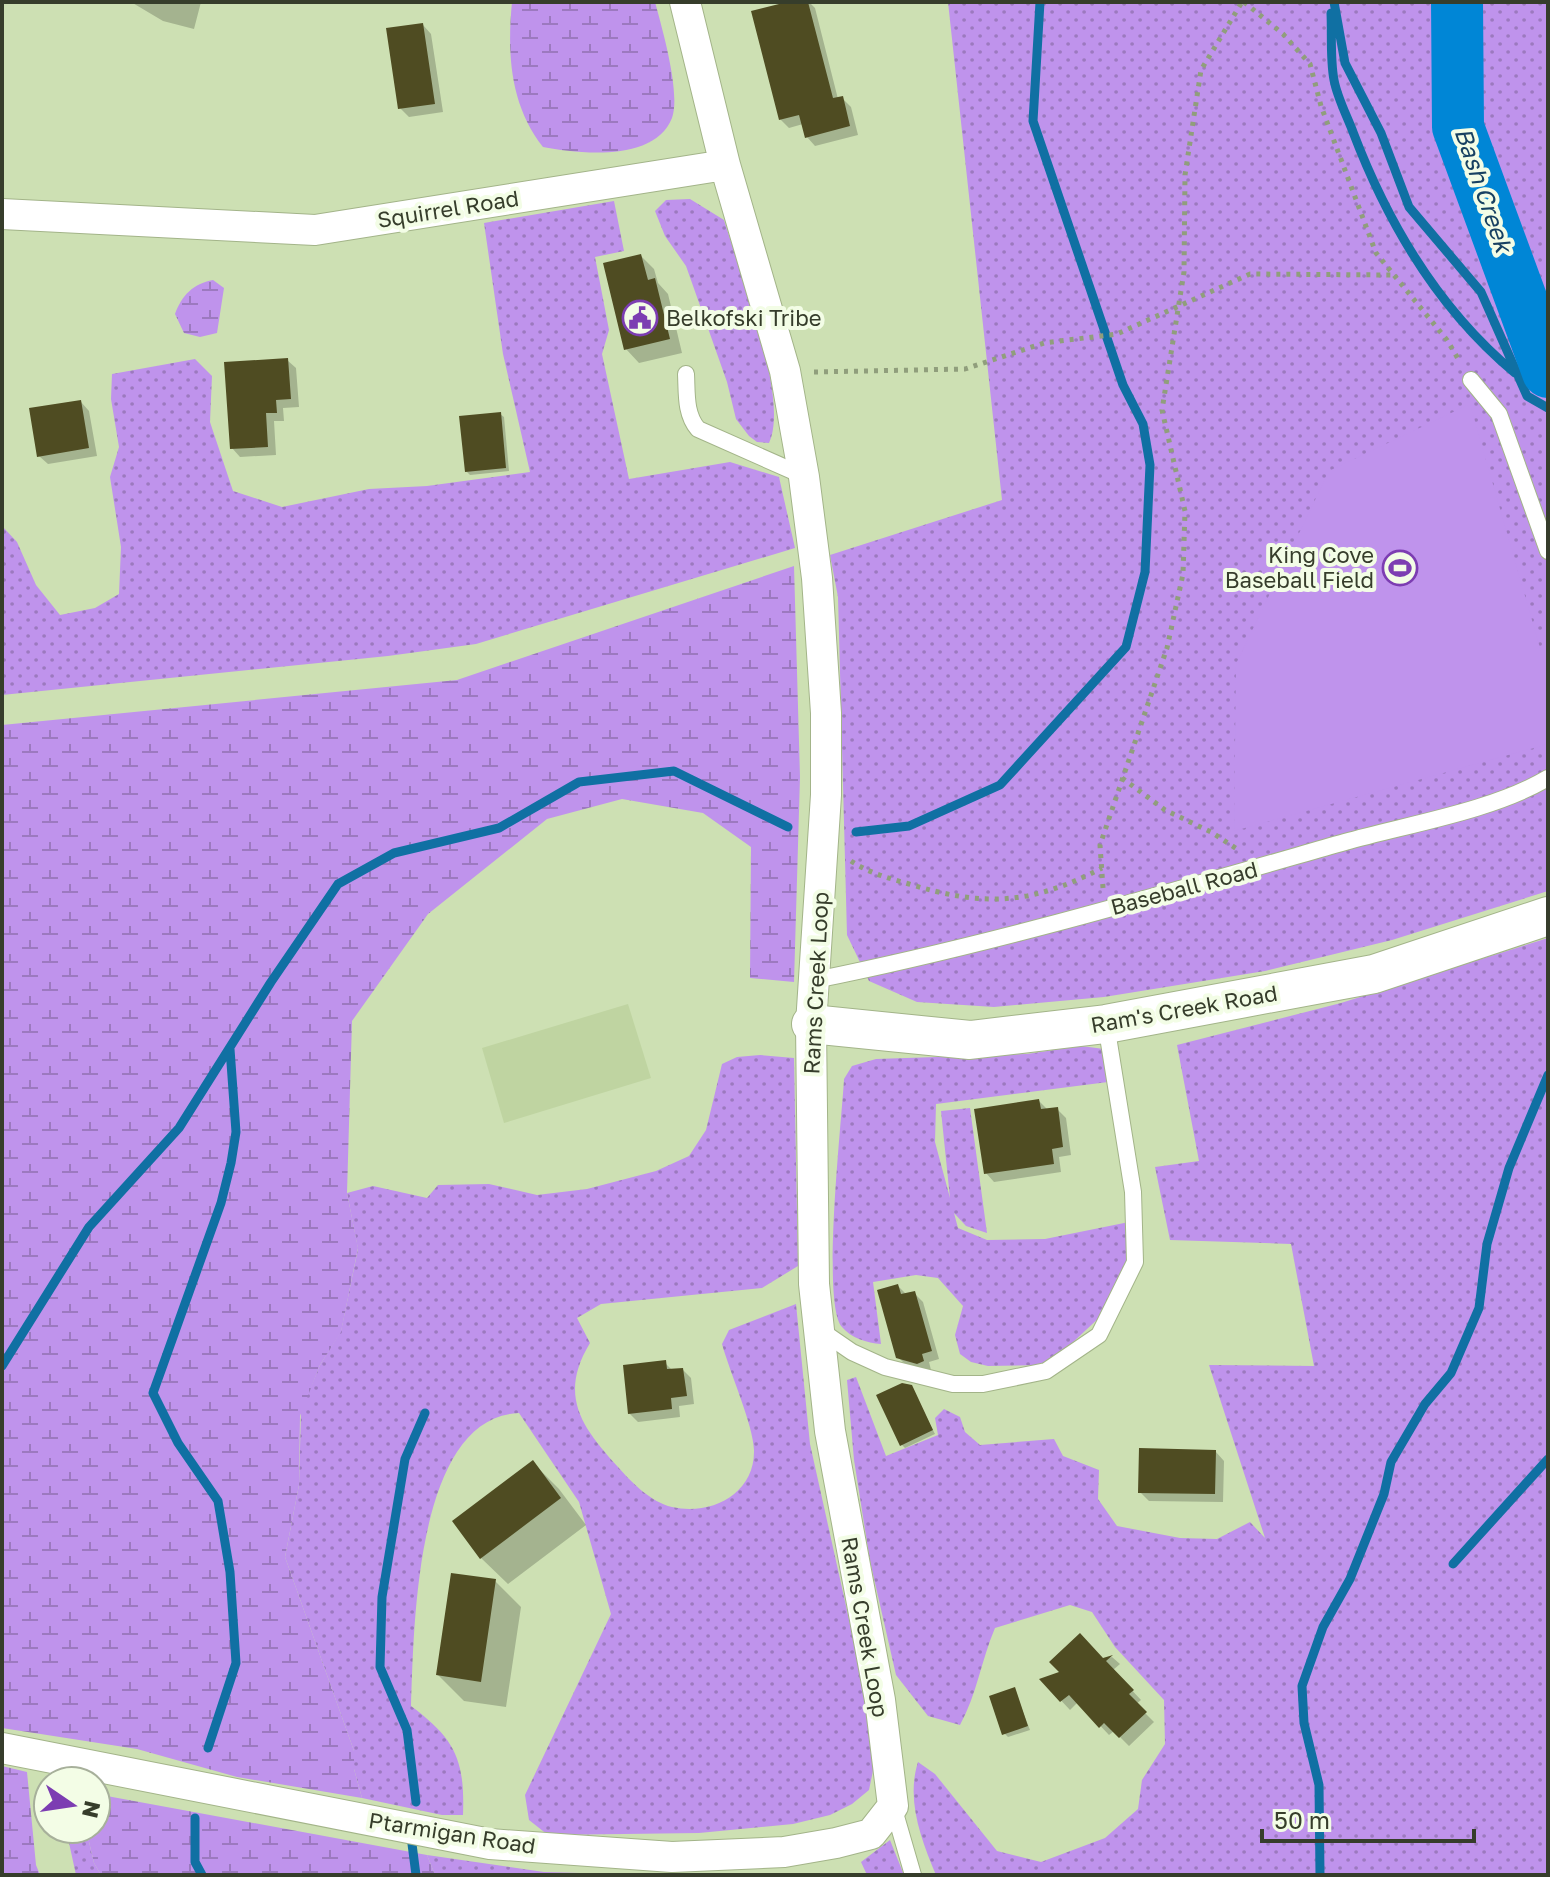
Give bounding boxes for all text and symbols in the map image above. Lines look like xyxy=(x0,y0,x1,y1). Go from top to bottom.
water label: Bash Creek xyxy=(1450,123,1520,258)
street label: Squirrel Road xyxy=(375,184,521,233)
public building icon: Belkofski Tribe xyxy=(621,299,659,337)
place label: Belkofski Tribe xyxy=(666,304,821,331)
place label: King Cove Baseball Field xyxy=(1225,541,1374,593)
sports icon: King Cove Baseball Field xyxy=(1381,549,1419,587)
street label: Baseball Road xyxy=(1107,855,1260,920)
street label: Rams Creek Loop xyxy=(797,891,834,1075)
street label: Ram's Creek Road xyxy=(1088,979,1279,1038)
street label: Rams Creek Loop xyxy=(836,1535,895,1719)
north arrow xyxy=(32,1765,112,1845)
scale bar xyxy=(1262,1793,1474,1843)
text: N xyxy=(77,1798,107,1821)
text: 50 m xyxy=(1274,1805,1330,1834)
street label: Ptarmigan Road xyxy=(367,1806,538,1859)

